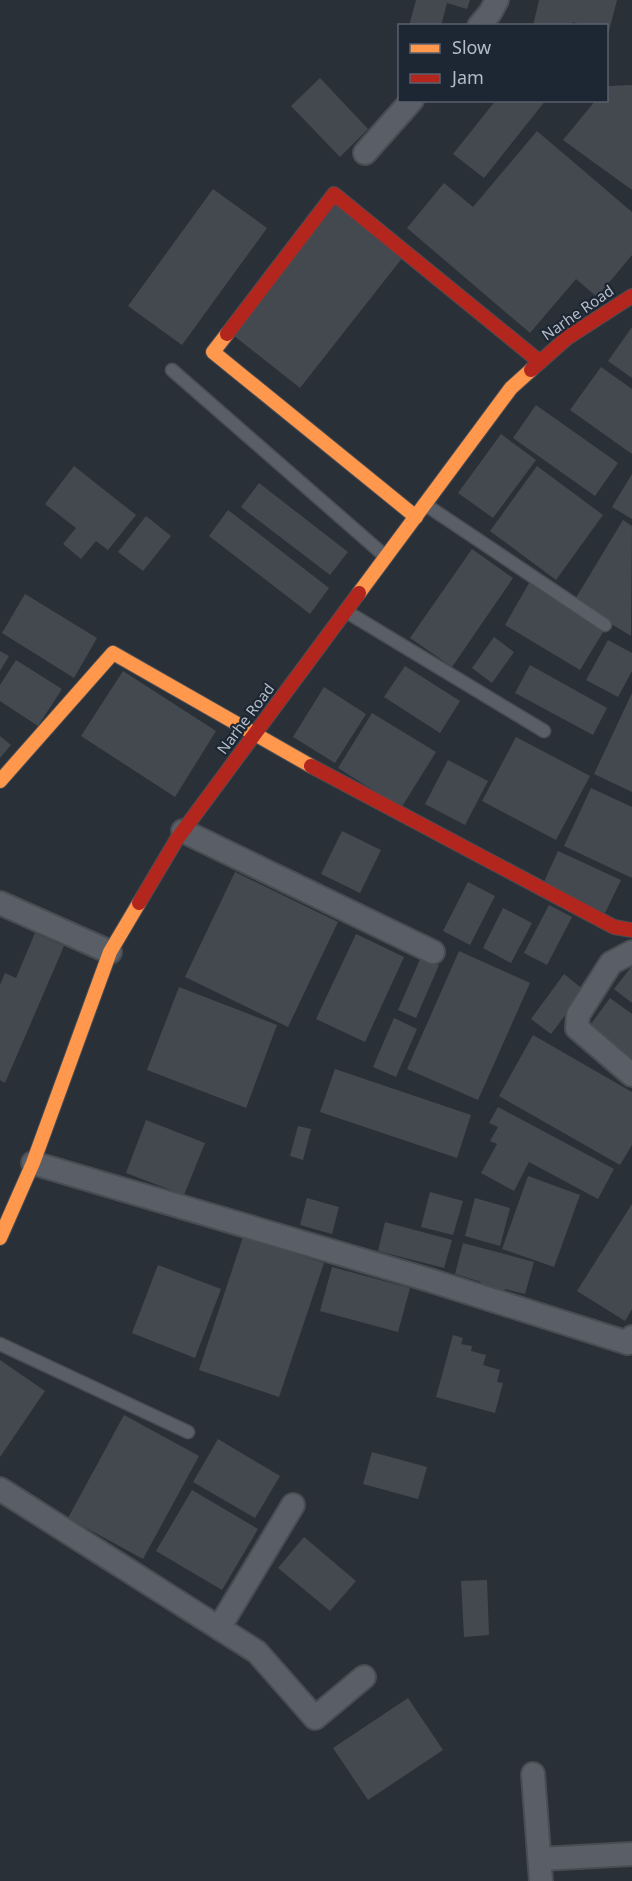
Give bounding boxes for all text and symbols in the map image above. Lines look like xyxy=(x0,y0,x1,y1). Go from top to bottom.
legend xyxy=(398,24,608,102)
text: Slow xyxy=(452,35,491,59)
text: Jam xyxy=(450,65,484,89)
street label: Narhe Road xyxy=(537,280,617,344)
street label: Narhe Road xyxy=(212,679,278,758)

